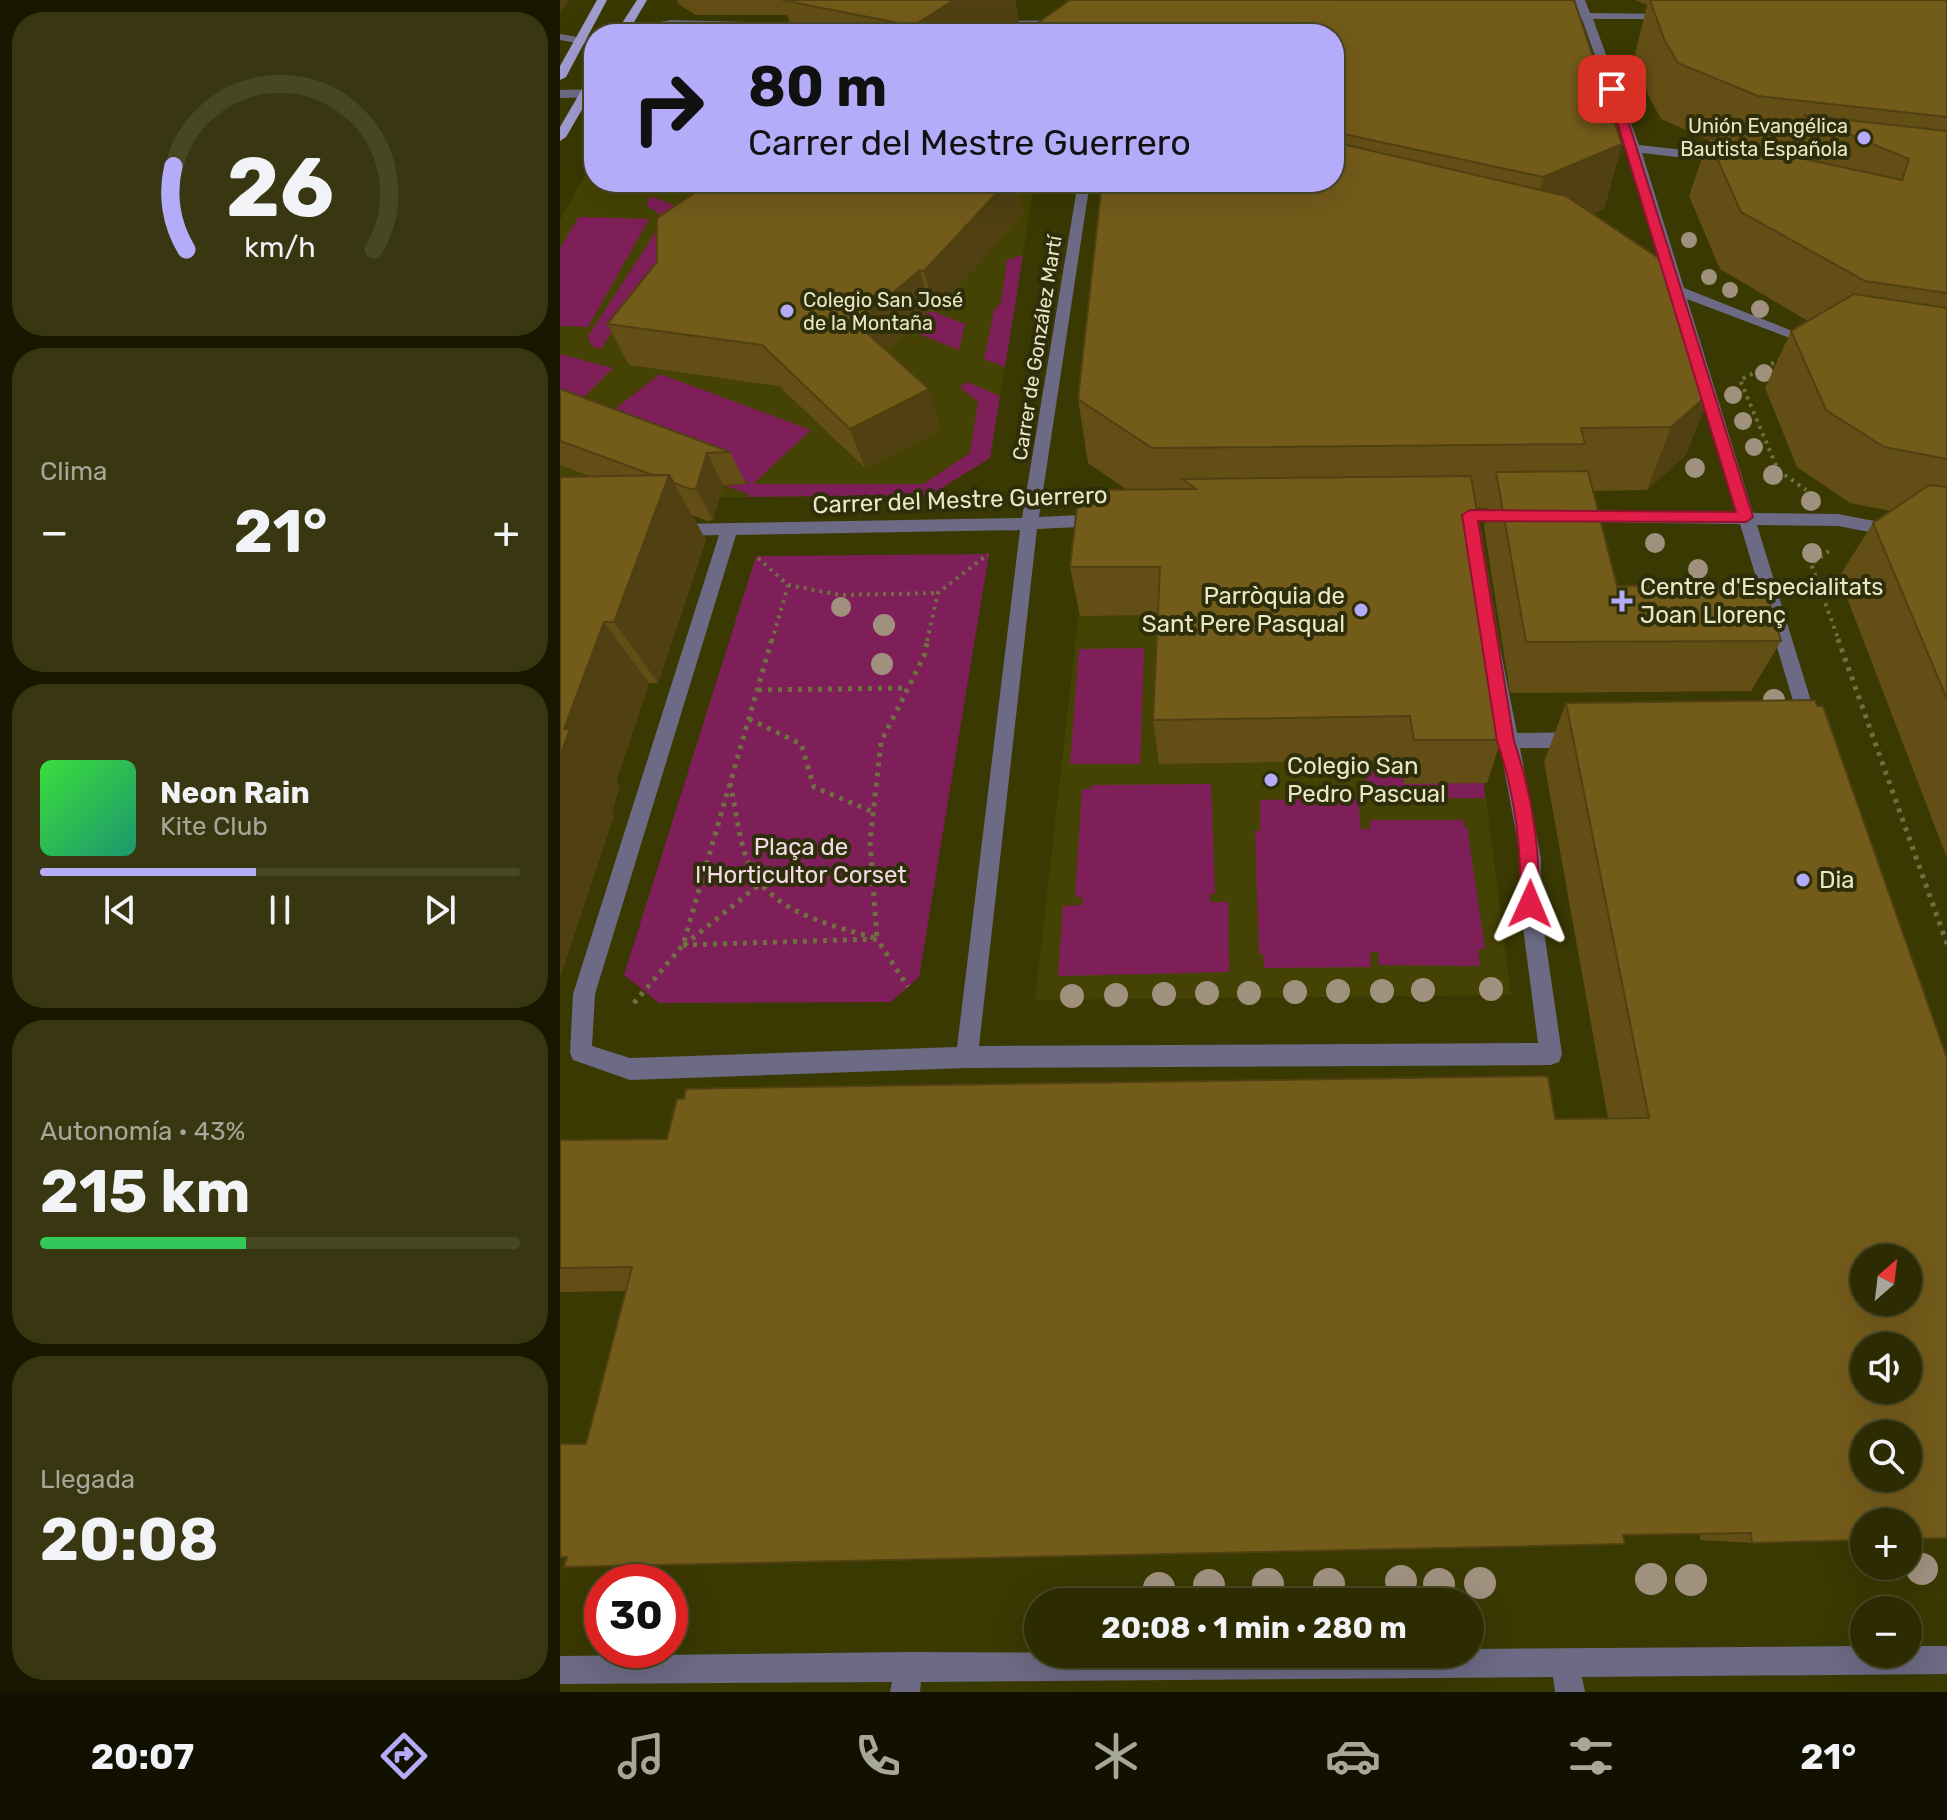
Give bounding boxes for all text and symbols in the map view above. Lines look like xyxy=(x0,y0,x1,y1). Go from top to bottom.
text: 80 m xyxy=(748,54,887,120)
pin xyxy=(1578,55,1646,123)
icon: right xyxy=(616,56,720,160)
icon: arrive xyxy=(1590,67,1634,111)
place label: Unión Evangélica Bautista Española xyxy=(1680,114,1848,161)
text: Carrer del Mestre Guerrero xyxy=(748,121,1191,164)
marker: Unión Evangélica Bautista Española xyxy=(1855,129,1873,147)
text: 26 xyxy=(226,138,334,237)
text: km/h xyxy=(244,230,316,264)
street label: Carrer de González Martí xyxy=(1007,233,1067,462)
place label: Colegio San José de la Montaña xyxy=(803,288,963,335)
marker: Colegio San José de la Montaña xyxy=(778,302,796,320)
text: Clima xyxy=(40,456,107,487)
street label: Carrer del Mestre Guerrero xyxy=(812,481,1108,519)
text: 21° xyxy=(234,496,327,567)
text: − xyxy=(40,506,69,558)
text: + xyxy=(493,506,520,558)
place label: Centre d'Especialitats Joan Llorenç xyxy=(1640,573,1884,629)
place label: Parròquia de Sant Pere Pasqual xyxy=(1142,582,1345,638)
marker: Centre d'Especialitats Joan Llorenç xyxy=(1611,590,1633,612)
marker: Parròquia de Sant Pere Pasqual xyxy=(1352,601,1370,619)
place label: Colegio San Pedro Pascual xyxy=(1287,752,1446,808)
marker: Colegio San Pedro Pascual xyxy=(1262,771,1280,789)
text: Neon Rain xyxy=(160,775,310,811)
text: Kite Club xyxy=(160,811,268,842)
park label: Plaça de l'Horticultor Corset xyxy=(695,833,907,889)
position arrow xyxy=(1488,862,1572,946)
place label: Dia xyxy=(1819,866,1855,894)
marker: Dia xyxy=(1794,871,1812,889)
icon: previous xyxy=(98,888,142,932)
icon: pause xyxy=(258,888,302,932)
icon: next xyxy=(418,888,462,932)
text: Autonomía · 43% xyxy=(40,1116,245,1147)
text: 215 km xyxy=(40,1156,250,1227)
north arrow xyxy=(1850,1244,1922,1316)
map controls xyxy=(1850,1244,1922,1668)
button: sound xyxy=(1850,1332,1922,1404)
button: search xyxy=(1850,1420,1922,1492)
text: Llegada xyxy=(40,1464,135,1495)
text: 20:08 xyxy=(40,1504,219,1575)
button: + xyxy=(1850,1508,1922,1580)
speed limit sign: 30 xyxy=(584,1564,688,1668)
button: − xyxy=(1850,1596,1922,1668)
text: 20:08 · 1 min · 280 m xyxy=(1101,1610,1407,1646)
icon: directions xyxy=(376,1728,432,1784)
icon: music xyxy=(613,1728,669,1784)
icon: phone xyxy=(850,1728,906,1784)
icon: climate xyxy=(1088,1728,1144,1784)
icon: car xyxy=(1325,1728,1381,1784)
icon: filters xyxy=(1563,1728,1619,1784)
text: 20:07 xyxy=(91,1735,194,1778)
text: 21° xyxy=(1800,1735,1856,1778)

